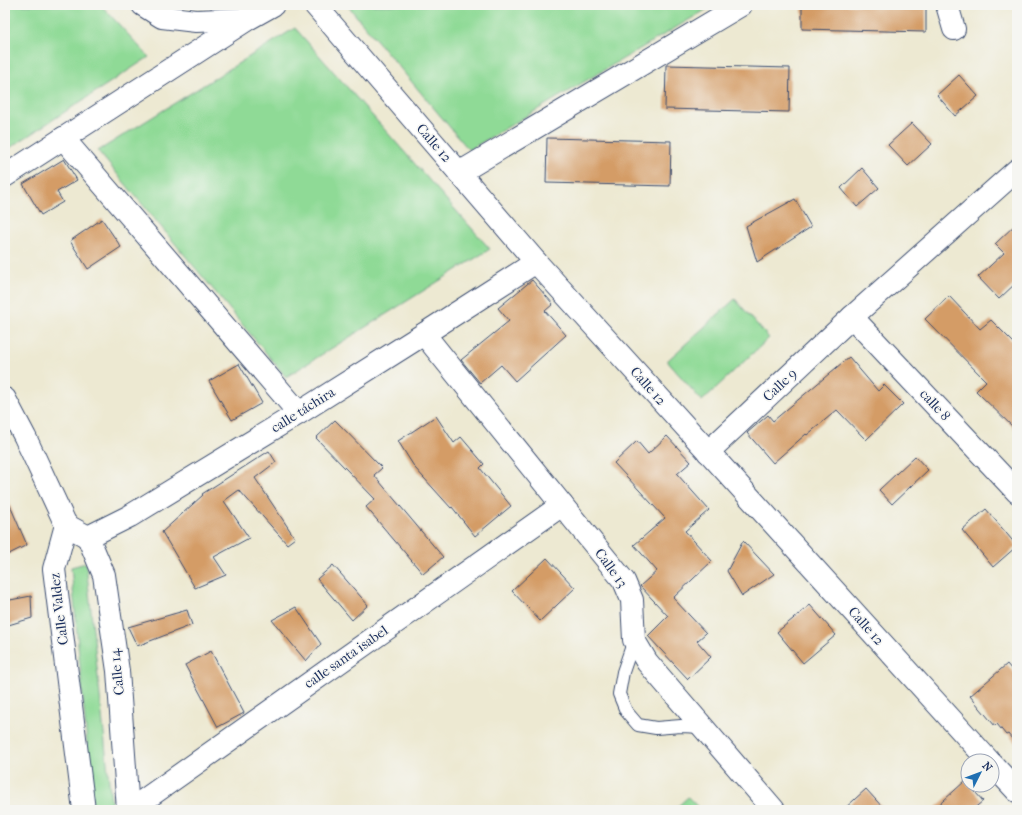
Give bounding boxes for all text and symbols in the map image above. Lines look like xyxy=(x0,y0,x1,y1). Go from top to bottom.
street label: Calle 12 xyxy=(413,120,455,166)
street label: Calle 12 xyxy=(626,363,670,409)
street label: Calle 9 xyxy=(759,365,801,405)
street label: calle táchira xyxy=(268,383,339,436)
street label: calle 8 xyxy=(916,386,954,424)
street label: Calle 13 xyxy=(591,545,631,591)
street label: Calle Valdez xyxy=(46,572,72,646)
street label: Calle 12 xyxy=(844,603,888,649)
street label: calle santa isabel xyxy=(301,622,391,692)
street label: Calle 14 xyxy=(106,647,128,696)
north arrow xyxy=(960,753,1000,793)
text: N xyxy=(979,759,995,775)

